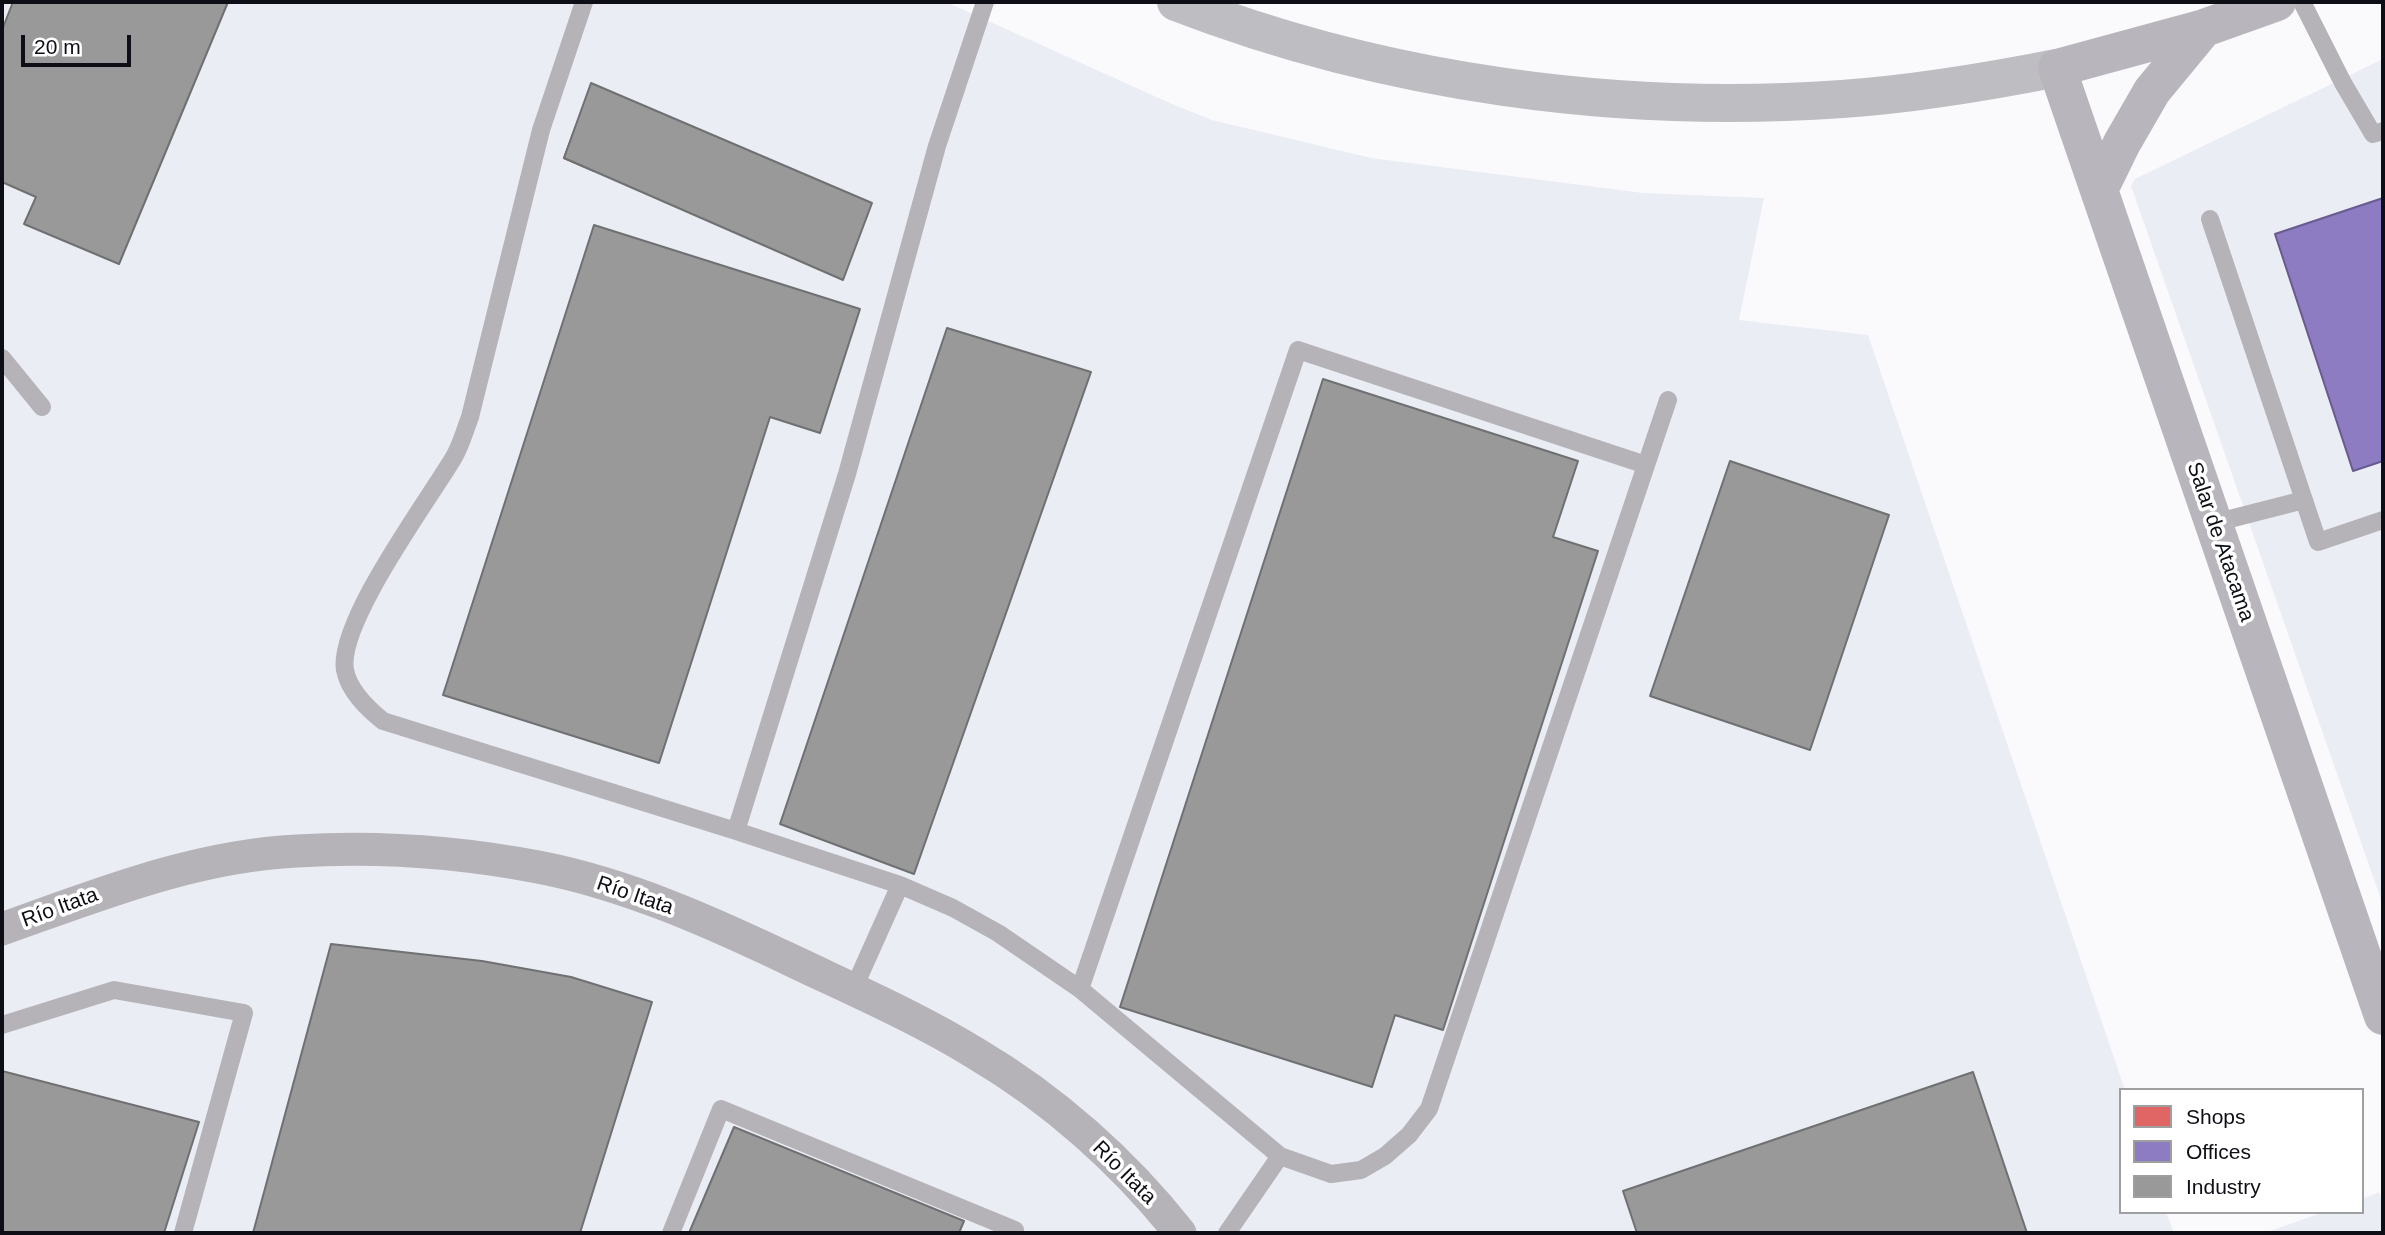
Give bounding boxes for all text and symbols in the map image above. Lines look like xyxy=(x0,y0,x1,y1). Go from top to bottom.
scale bar xyxy=(24,21,135,65)
text: 20 m xyxy=(34,35,81,58)
street label: Salar de Atacama xyxy=(2181,459,2259,625)
street label: Río Itata xyxy=(593,871,677,921)
street label: Río Itata xyxy=(18,883,102,933)
legend xyxy=(2119,1088,2364,1214)
text: Shops xyxy=(2186,1105,2246,1128)
street label: Río Itata xyxy=(1087,1136,1161,1210)
text: Offices xyxy=(2186,1140,2251,1163)
text: Industry xyxy=(2186,1175,2261,1198)

